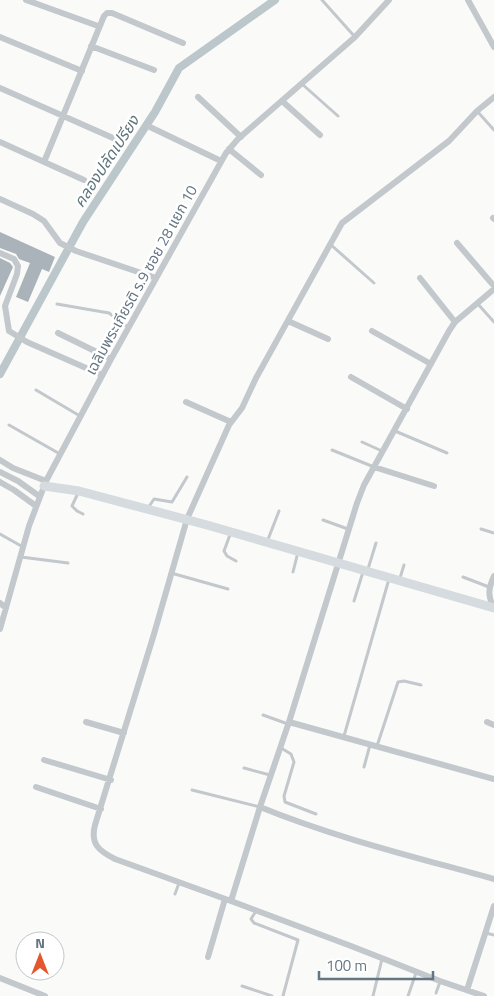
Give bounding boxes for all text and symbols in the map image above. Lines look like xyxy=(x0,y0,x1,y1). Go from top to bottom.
water label: คลองปลัดเปรียง xyxy=(67,109,146,212)
street label: เฉลิมพระเกียรติ ร.9 ซอย 28 แยก 10 xyxy=(79,181,203,379)
north arrow xyxy=(15,931,65,981)
text: N xyxy=(35,932,45,953)
scale bar xyxy=(319,948,433,980)
text: 100 m xyxy=(326,954,367,977)

